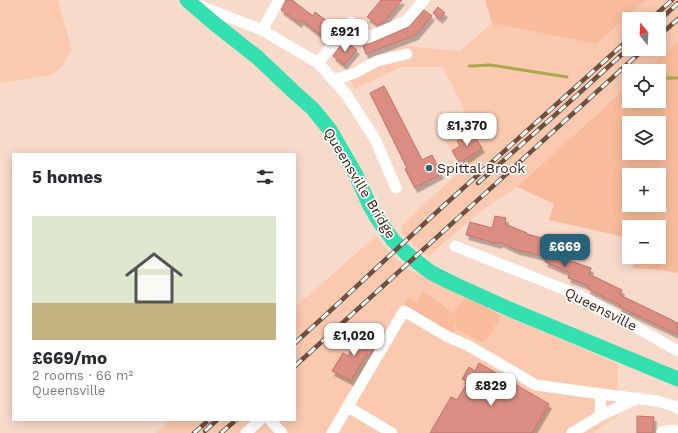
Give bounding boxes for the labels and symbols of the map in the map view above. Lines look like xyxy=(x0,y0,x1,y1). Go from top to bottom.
north arrow xyxy=(622,12,666,56)
pin: £921 xyxy=(321,19,369,53)
pin: £1,370 xyxy=(434,113,500,147)
street label: Queensville Bridge xyxy=(321,125,399,241)
place label: Spittal Brook xyxy=(437,160,525,176)
marker: Spittal Brook xyxy=(424,163,434,173)
pin: £669 xyxy=(541,234,589,268)
street label: Queensville xyxy=(562,284,640,334)
pin: £1,020 xyxy=(321,323,387,357)
pin: £829 xyxy=(467,373,515,407)

